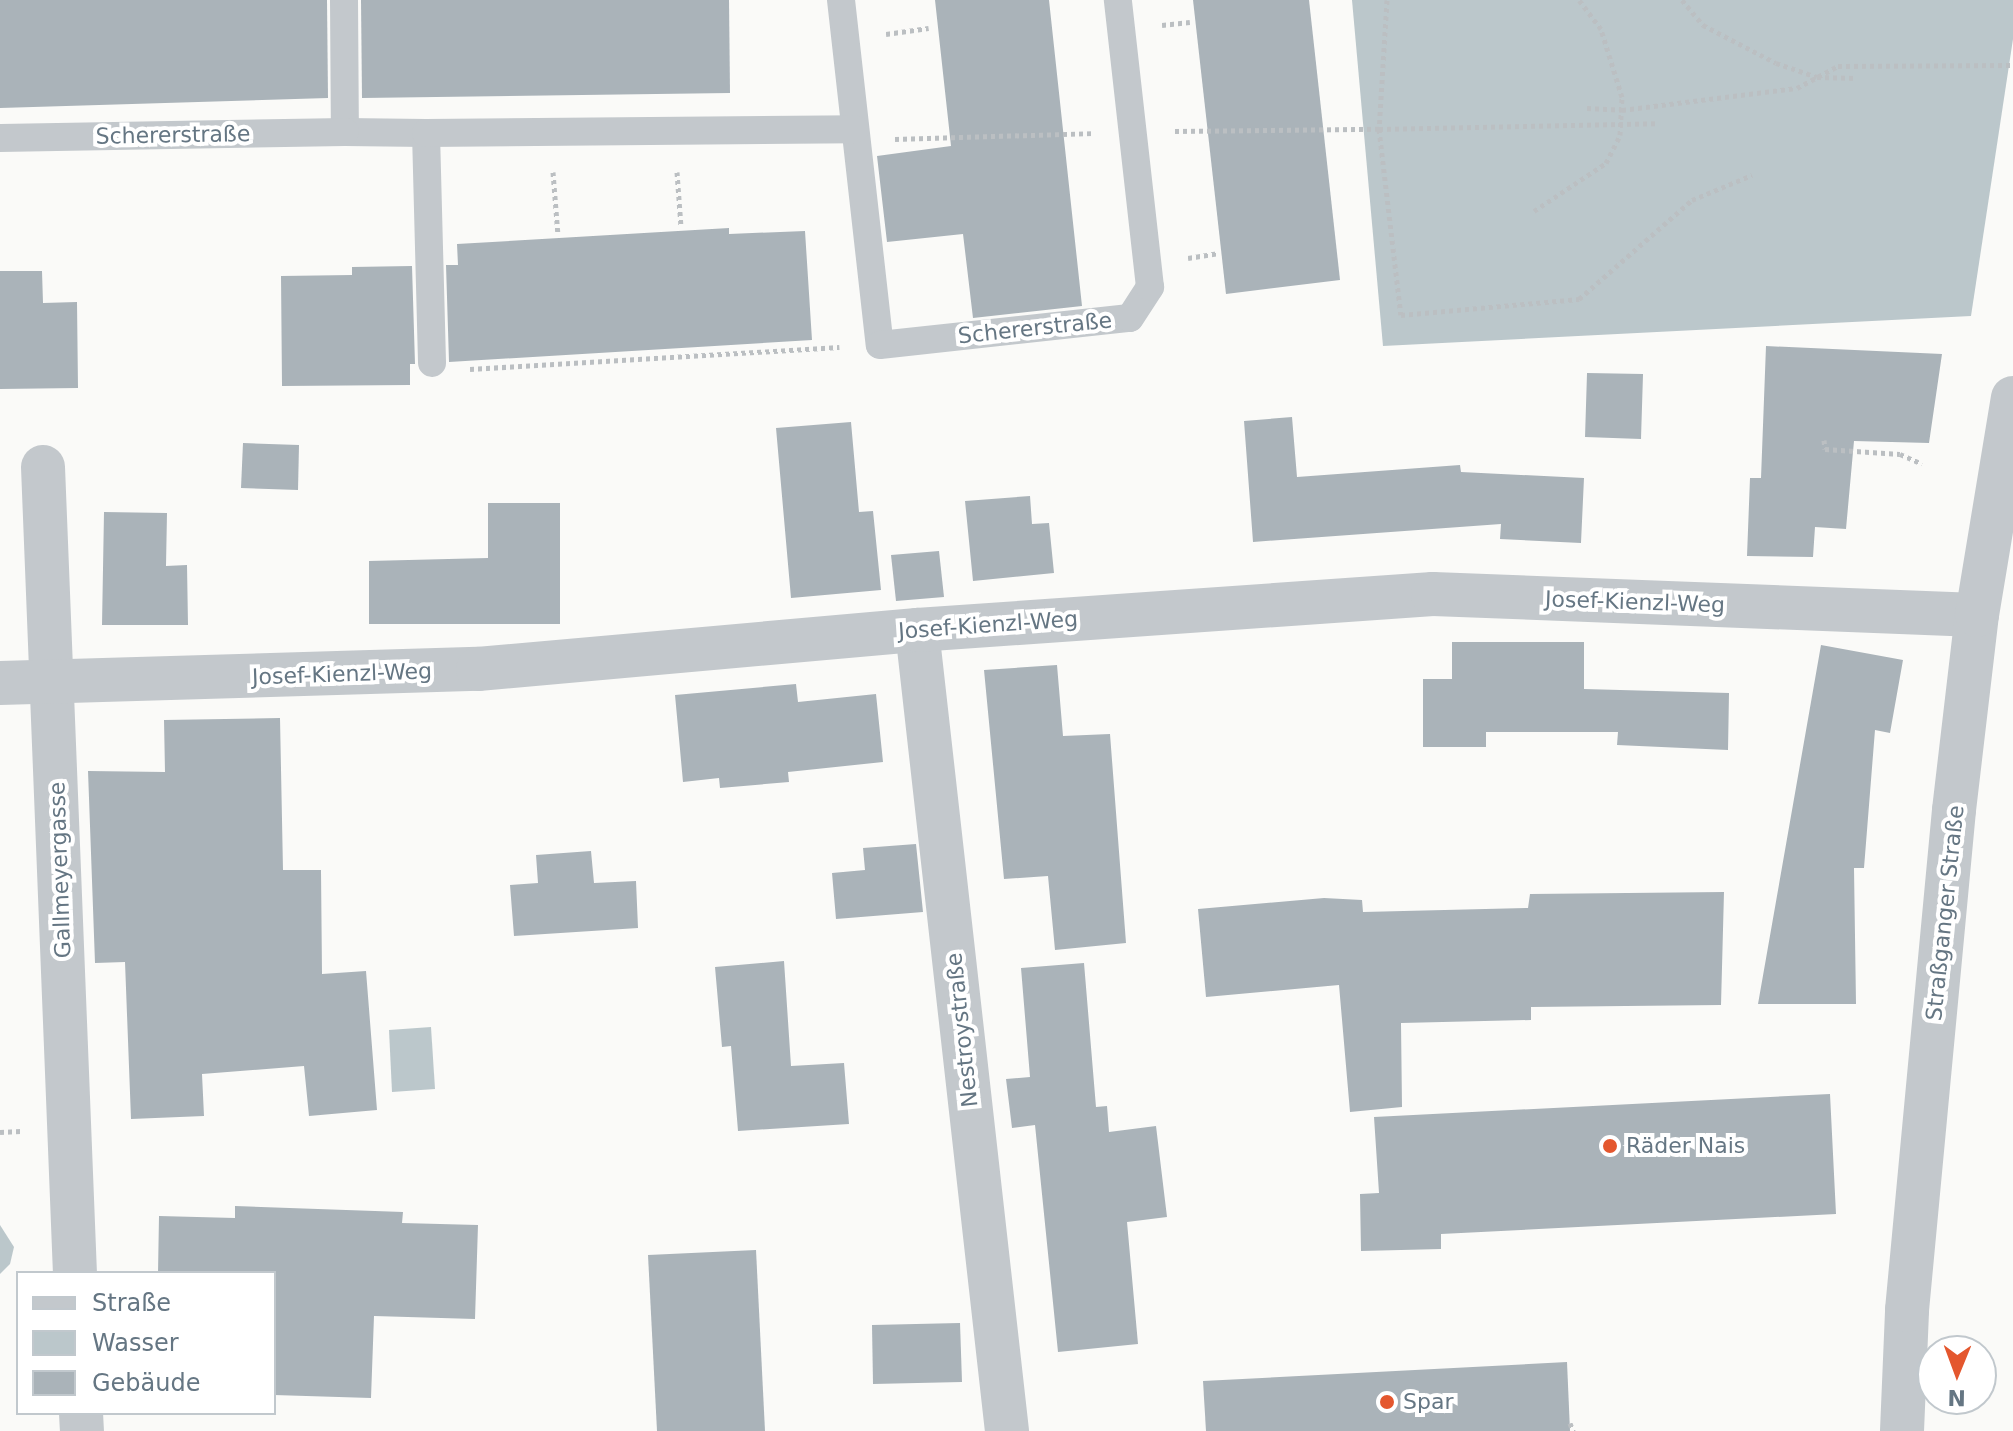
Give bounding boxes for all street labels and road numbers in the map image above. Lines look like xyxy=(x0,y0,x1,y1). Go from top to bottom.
street label: Schererstraße xyxy=(95,120,251,150)
street label: Schererstraße xyxy=(957,307,1113,349)
street label: Josef-Kienzl-Weg xyxy=(1545,586,1725,618)
street label: Josef-Kienzl-Weg xyxy=(897,606,1079,644)
street label: Josef-Kienzl-Weg xyxy=(252,658,432,690)
street label: Gallmeyergasse xyxy=(44,781,76,959)
street label: Straßganger Straße xyxy=(1921,804,1969,1022)
street label: Nestroystraße xyxy=(941,951,983,1109)

